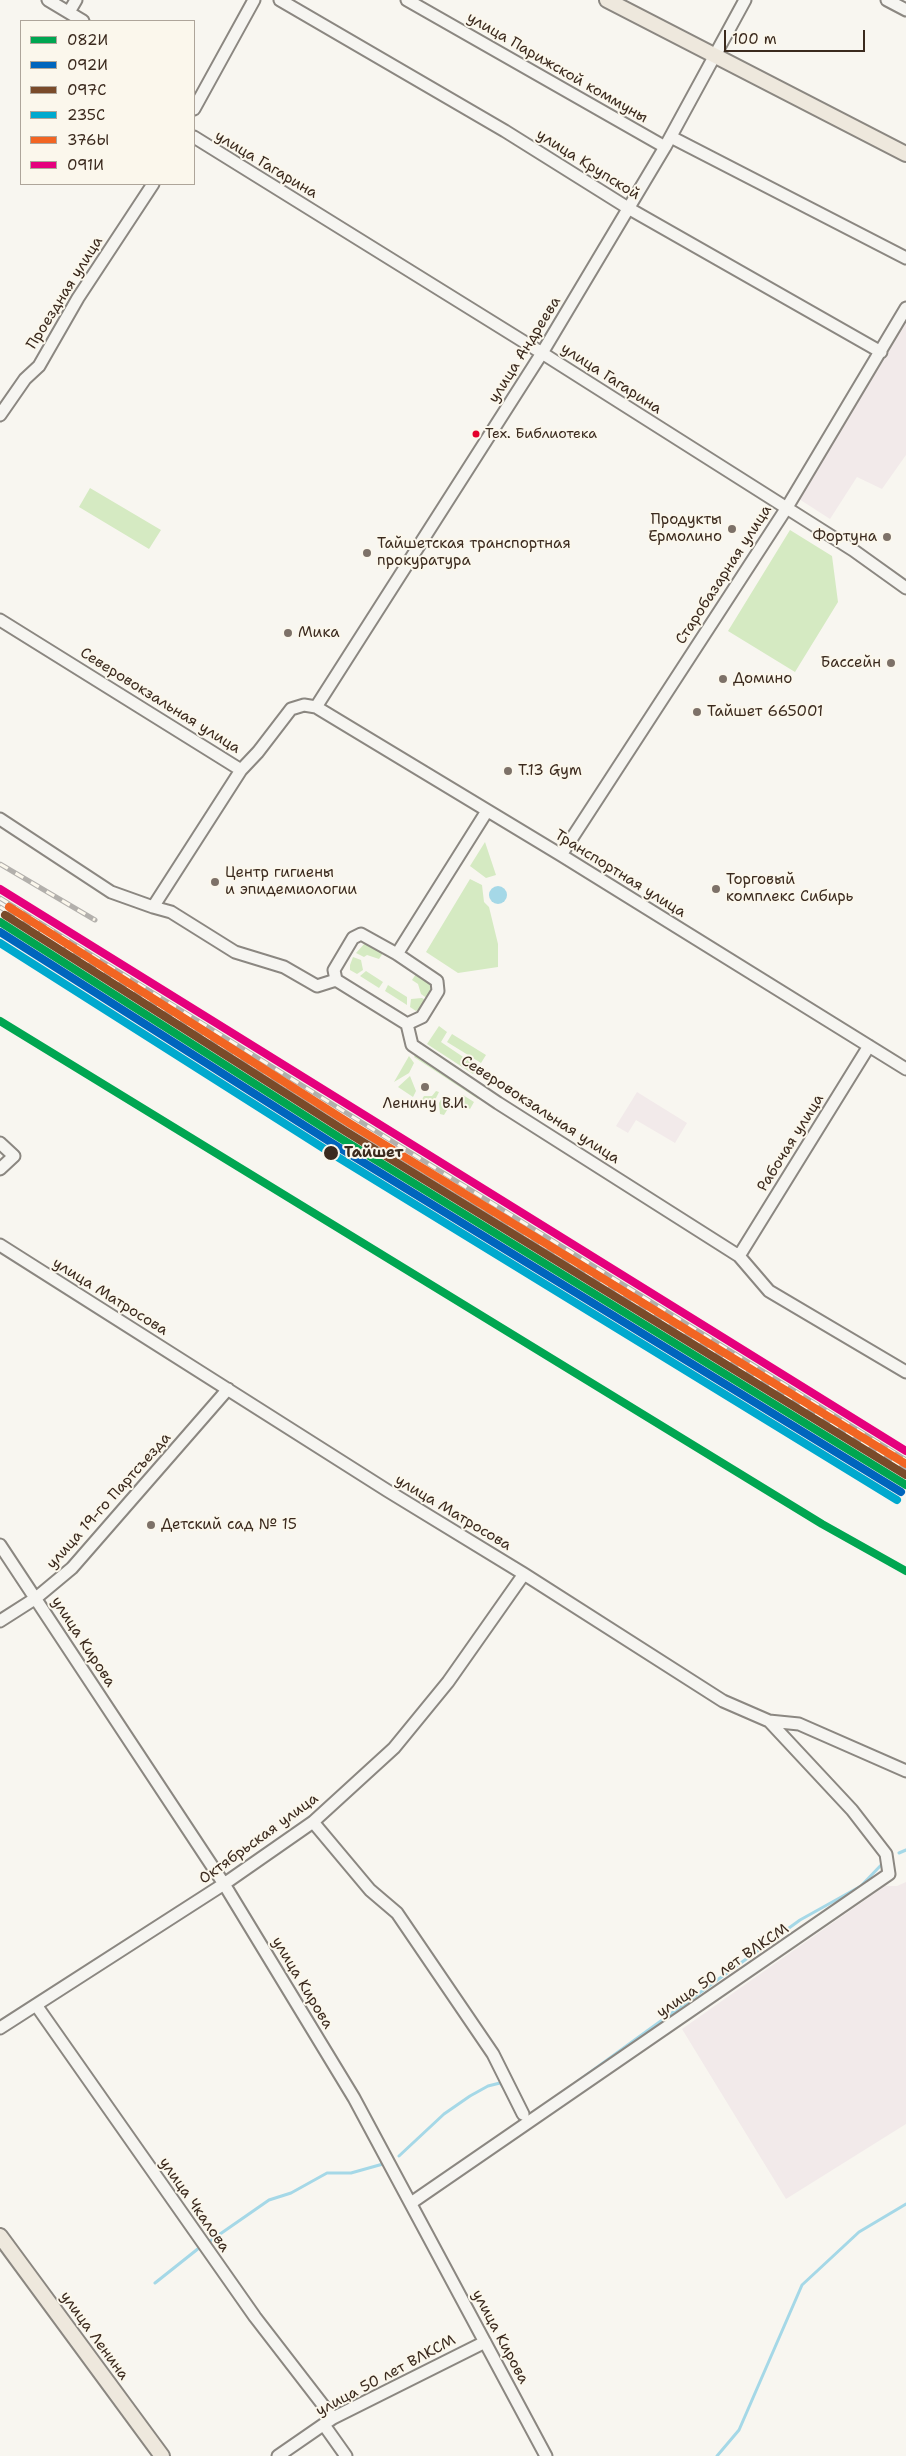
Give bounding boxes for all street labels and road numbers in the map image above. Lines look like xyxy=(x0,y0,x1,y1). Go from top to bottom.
street label: улица Парижской коммуны xyxy=(463,9,651,127)
street label: улица Крупской xyxy=(533,126,643,204)
street label: улица Гагарина xyxy=(211,127,321,203)
street label: Проездная улица xyxy=(23,233,107,353)
street label: улица Андреева xyxy=(485,294,565,406)
street label: улица Гагарина xyxy=(557,340,665,418)
street label: Старобазарная улица xyxy=(672,502,776,648)
street label: Северовокзальная улица xyxy=(76,644,244,758)
street label: Транспортная улица xyxy=(551,826,689,922)
street label: Северовокзальная улица xyxy=(457,1052,623,1168)
street label: Рабочая улица xyxy=(754,1091,828,1195)
street label: улица Матросова xyxy=(49,1254,171,1340)
street label: улица 19-го Партсъезда xyxy=(43,1429,175,1573)
street label: улица Матросова xyxy=(392,1471,514,1555)
street label: улица Кирова xyxy=(47,1593,119,1691)
street label: Октябрьская улица xyxy=(196,1790,322,1888)
street label: улица 50 лет ВЛКСМ xyxy=(653,1920,793,2022)
street label: улица Кирова xyxy=(267,1934,337,2032)
street label: улица Чкалова xyxy=(155,2154,233,2256)
street label: улица Кирова xyxy=(468,2287,532,2387)
street label: улица Ленина xyxy=(56,2288,132,2384)
street label: улица 50 лет ВЛКСМ xyxy=(313,2332,459,2420)

